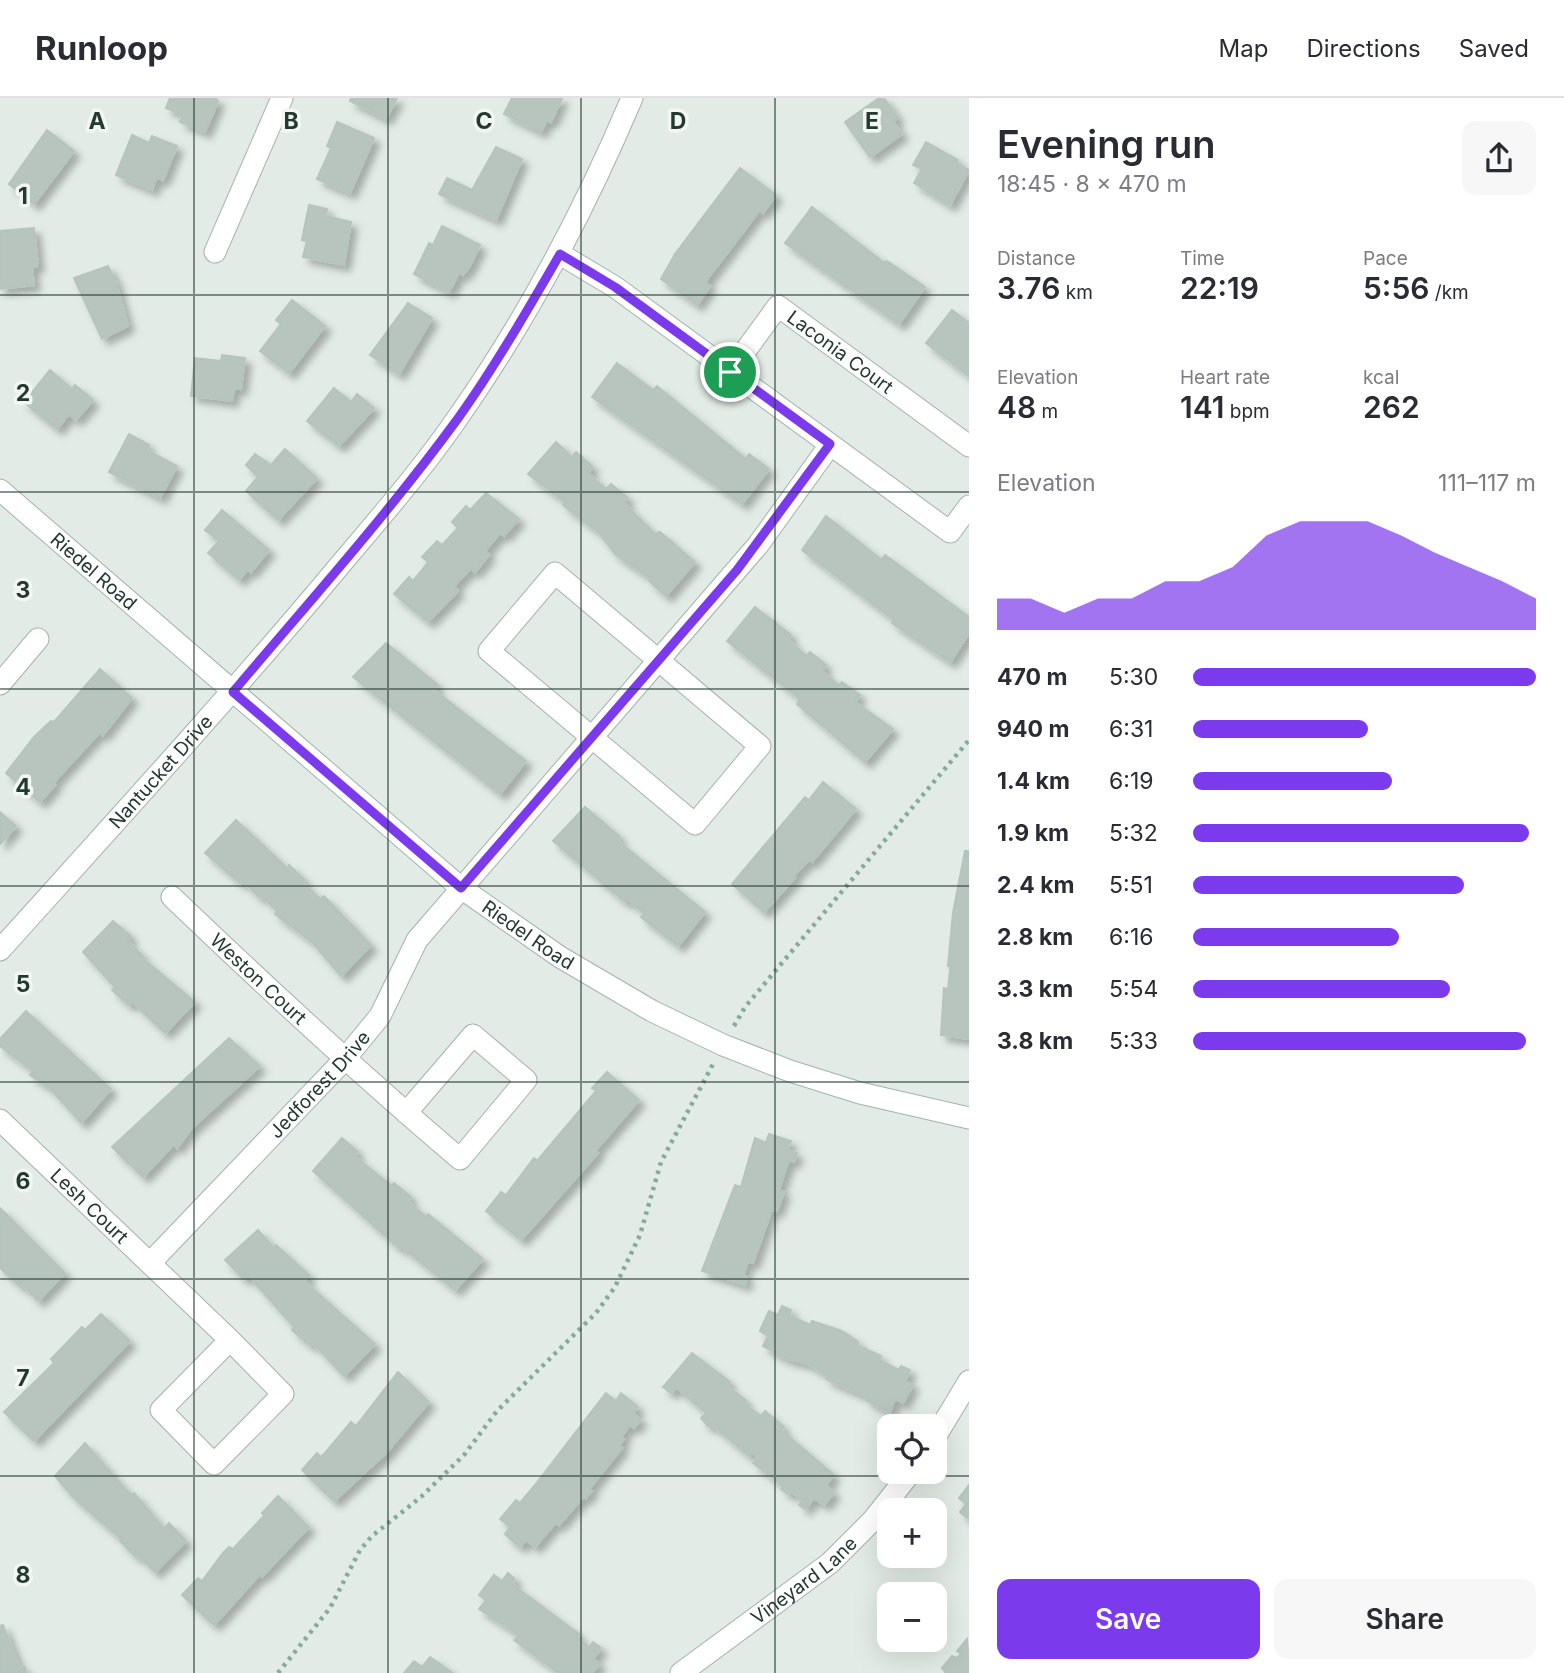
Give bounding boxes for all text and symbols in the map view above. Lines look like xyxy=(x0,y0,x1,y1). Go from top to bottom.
text: Runloop xyxy=(35,28,168,68)
text: Map xyxy=(1219,34,1268,63)
text: Directions xyxy=(1306,34,1421,63)
text: Saved xyxy=(1459,34,1529,63)
text: A xyxy=(88,107,106,135)
text: B xyxy=(283,107,299,135)
text: C xyxy=(475,107,493,135)
text: D xyxy=(670,107,686,135)
text: E xyxy=(865,107,879,135)
text: Evening run xyxy=(997,121,1215,167)
button: share xyxy=(1462,121,1536,195)
text: 18:45 · 8 × 470 m xyxy=(997,170,1187,198)
text: 1 xyxy=(18,182,28,210)
text: Distance xyxy=(997,247,1075,270)
text: Time xyxy=(1180,247,1225,270)
text: Pace xyxy=(1363,247,1408,270)
text: 3.76 xyxy=(997,270,1060,306)
text: 22:19 xyxy=(1180,270,1259,306)
text: 5:56 xyxy=(1363,270,1430,306)
text: km xyxy=(1060,281,1093,304)
text: /km xyxy=(1430,281,1469,304)
street label: Laconia Court xyxy=(783,306,898,399)
pin xyxy=(700,342,760,402)
icon: arrive xyxy=(711,353,749,391)
text: Elevation xyxy=(997,366,1078,389)
text: Heart rate xyxy=(1180,366,1270,389)
text: kcal xyxy=(1363,366,1399,389)
text: 2 xyxy=(16,379,30,407)
text: 48 xyxy=(997,389,1036,425)
text: 141 xyxy=(1180,389,1224,425)
text: 262 xyxy=(1363,389,1420,425)
text: m xyxy=(1036,400,1058,423)
text: bpm xyxy=(1224,400,1270,423)
text: Elevation xyxy=(997,469,1096,497)
text: 111–117 m xyxy=(1438,469,1536,497)
street label: Riedel Road xyxy=(46,528,141,615)
text: 3 xyxy=(16,576,30,604)
text: 470 m xyxy=(997,663,1068,691)
text: 5:30 xyxy=(1109,663,1158,691)
street label: Nantucket Drive xyxy=(104,710,218,833)
text: 940 m xyxy=(997,715,1069,743)
text: 6:31 xyxy=(1109,715,1153,743)
text: 1.4 km xyxy=(997,767,1070,795)
text: 6:19 xyxy=(1109,767,1154,795)
text: 4 xyxy=(15,773,31,801)
text: 1.9 km xyxy=(997,819,1069,847)
text: 5:32 xyxy=(1109,819,1158,847)
text: 2.4 km xyxy=(997,871,1075,899)
text: 5:51 xyxy=(1109,871,1153,899)
street label: Riedel Road xyxy=(478,895,578,975)
text: 2.8 km xyxy=(997,923,1073,951)
text: 6:16 xyxy=(1109,923,1154,951)
street label: Weston Court xyxy=(205,929,311,1029)
text: 5 xyxy=(16,970,30,998)
text: 3.3 km xyxy=(997,975,1073,1003)
text: 5:54 xyxy=(1109,975,1158,1003)
street label: Jedforest Drive xyxy=(265,1026,375,1143)
text: 3.8 km xyxy=(997,1027,1073,1055)
text: 5:33 xyxy=(1109,1027,1158,1055)
street label: Lesh Court xyxy=(46,1164,133,1248)
text: 6 xyxy=(16,1167,30,1195)
text: 7 xyxy=(16,1364,30,1392)
map controls xyxy=(877,1414,947,1652)
button: locate xyxy=(877,1414,947,1484)
button: + xyxy=(877,1498,947,1568)
street label: Vineyard Lane xyxy=(747,1532,862,1629)
text: 8 xyxy=(16,1561,30,1589)
button: Save xyxy=(997,1579,1260,1659)
button: Share xyxy=(1274,1579,1536,1659)
button: − xyxy=(877,1582,947,1652)

